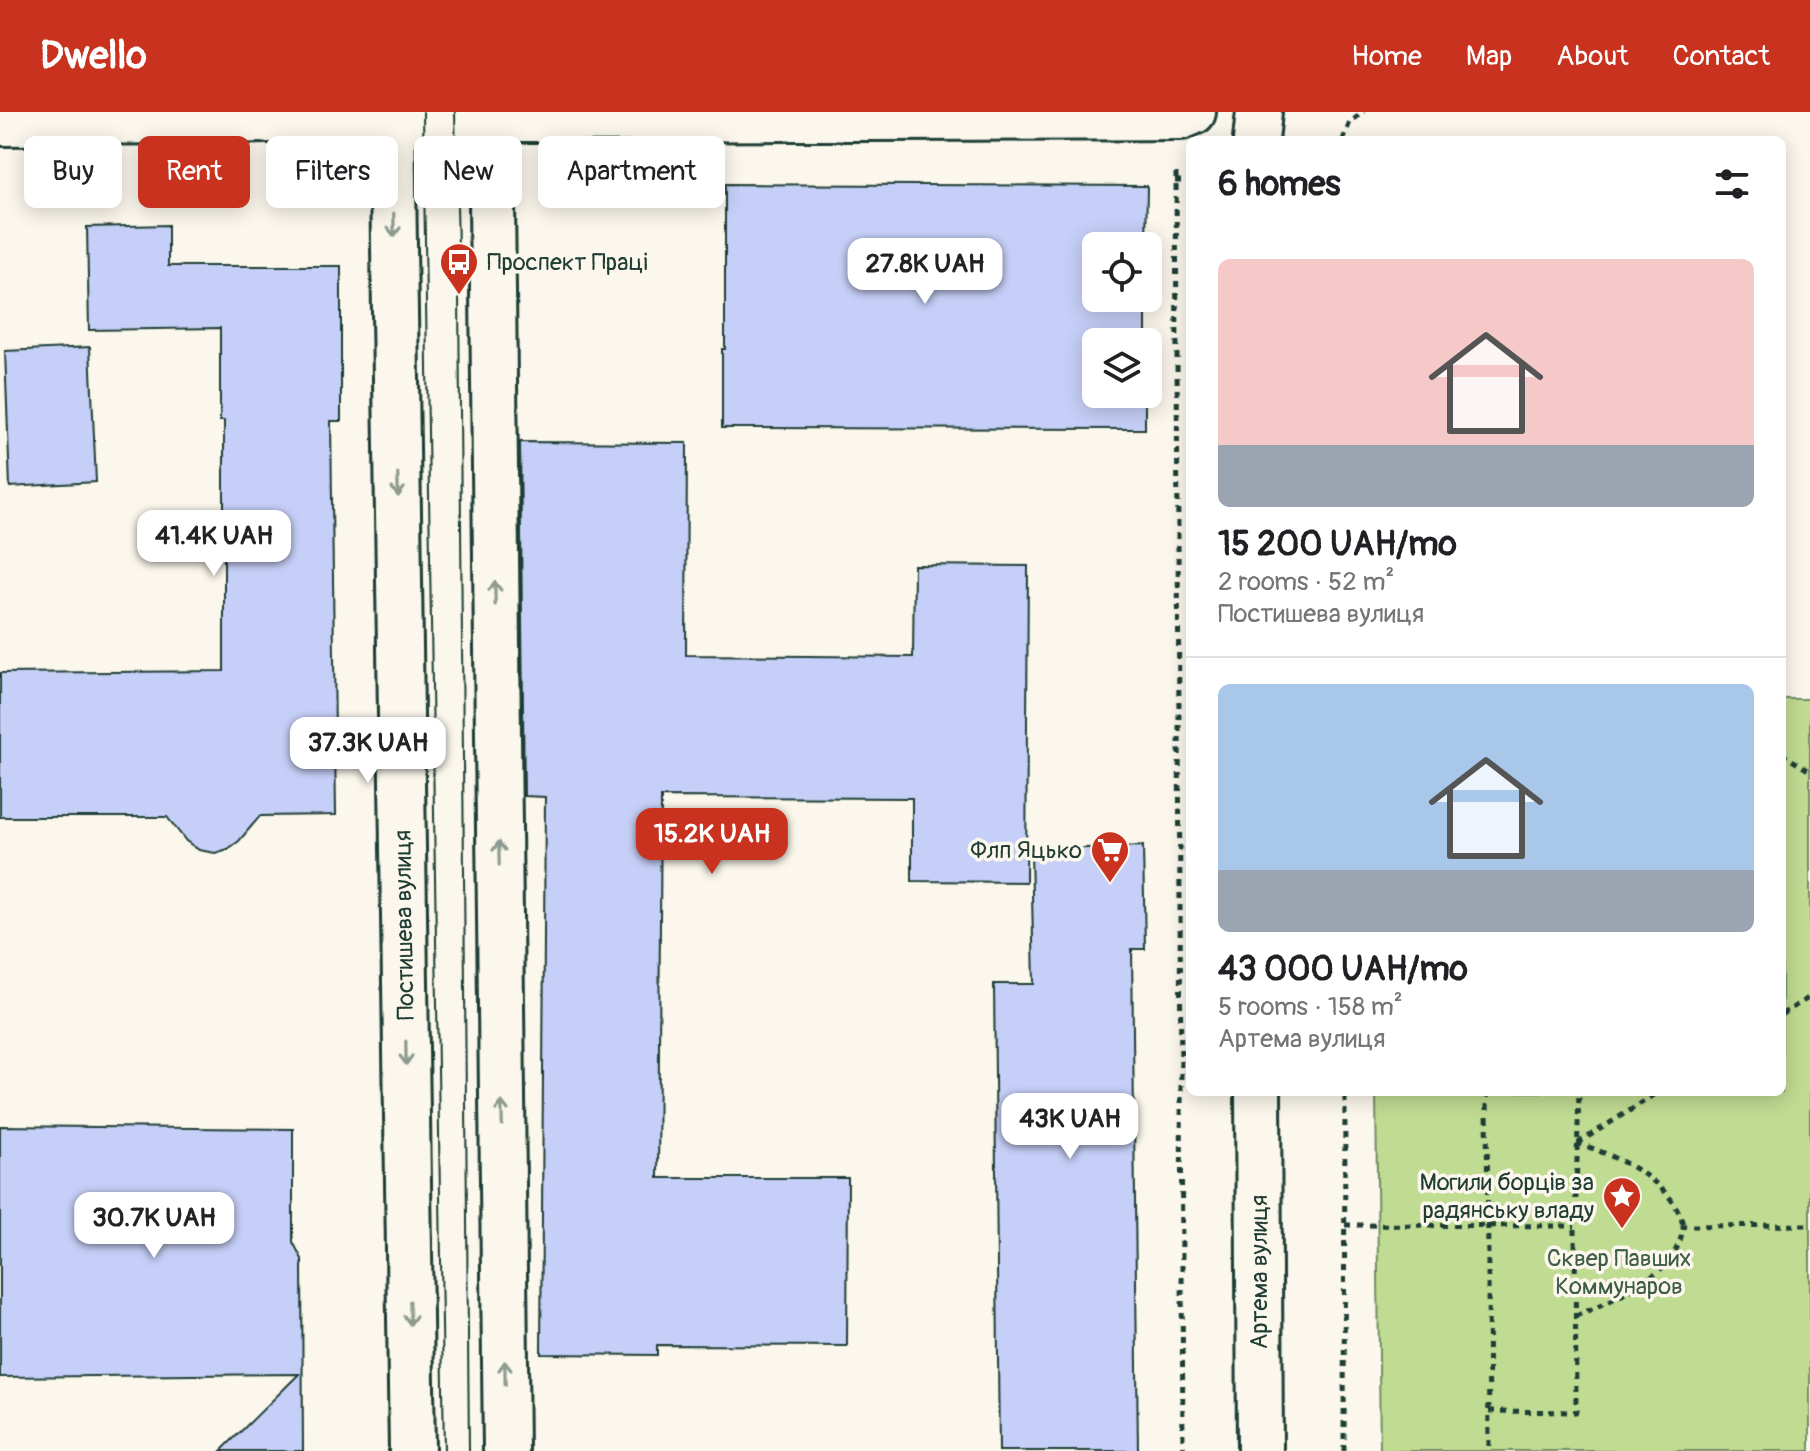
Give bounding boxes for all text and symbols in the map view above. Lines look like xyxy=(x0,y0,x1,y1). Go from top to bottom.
text: Dwello xyxy=(40,32,147,80)
text: Home xyxy=(1351,39,1422,74)
text: Map xyxy=(1466,39,1512,74)
text: About xyxy=(1556,39,1629,74)
text: Contact xyxy=(1673,39,1770,74)
chip: Buy xyxy=(24,136,122,208)
chip: Rent xyxy=(138,136,250,208)
chip: Filters xyxy=(266,136,398,208)
chip: New xyxy=(414,136,522,208)
chip: Apartment xyxy=(538,136,725,208)
icon: filters xyxy=(1710,162,1754,206)
text: 6 homes xyxy=(1218,163,1341,206)
one-way arrow xyxy=(386,211,402,238)
map controls xyxy=(1082,232,1162,408)
button: locate xyxy=(1082,232,1162,312)
pin: 27.8K UAH xyxy=(833,238,1017,306)
bus stop icon: Проспект Праці xyxy=(438,241,480,296)
place label: Проспект Праці xyxy=(487,248,648,277)
text: 27.8K UAH xyxy=(866,248,984,280)
icon: home xyxy=(1414,311,1558,455)
button: layers xyxy=(1082,328,1162,408)
one-way arrow xyxy=(390,471,405,498)
pin: 41.4K UAH xyxy=(122,510,306,578)
text: 41.4K UAH xyxy=(155,520,273,552)
text: 15 200 UAH/mo xyxy=(1218,523,1457,566)
text: 2 rooms · 52 m² xyxy=(1218,566,1394,598)
one-way arrow xyxy=(488,580,503,607)
text: Постишева вулиця xyxy=(1218,598,1424,630)
pin: 37.3K UAH xyxy=(276,717,460,785)
text: 37.3K UAH xyxy=(308,727,428,759)
icon: home xyxy=(1414,736,1558,880)
pin: 15.2K UAH xyxy=(620,808,804,876)
text: 15.2K UAH xyxy=(654,818,770,850)
supermarket icon: Флп Яцько xyxy=(1089,829,1131,884)
street label: Постишева вулиця xyxy=(388,830,421,1020)
place label: Флп Яцько xyxy=(971,836,1082,865)
one-way arrow xyxy=(491,840,507,867)
text: 43 000 UAH/mo xyxy=(1218,948,1468,991)
text: 5 rooms · 158 m² xyxy=(1218,991,1403,1023)
text: Артема вулиця xyxy=(1218,1023,1386,1055)
one-way arrow xyxy=(398,1039,414,1066)
pin: 43K UAH xyxy=(996,1093,1144,1161)
one-way arrow xyxy=(494,1100,510,1127)
text: 43K UAH xyxy=(1019,1103,1121,1135)
place label: Могили борців за радянську владу xyxy=(1419,1168,1594,1225)
place icon: Могили борців за радянську владу xyxy=(1601,1175,1643,1230)
pin: 30.7K UAH xyxy=(62,1192,246,1260)
street label: Артема вулиця xyxy=(1245,1195,1274,1349)
text: 30.7K UAH xyxy=(92,1202,216,1234)
park label: Сквер Павших Коммунаров xyxy=(1547,1244,1691,1301)
one-way arrow xyxy=(402,1299,418,1326)
one-way arrow xyxy=(497,1360,513,1387)

